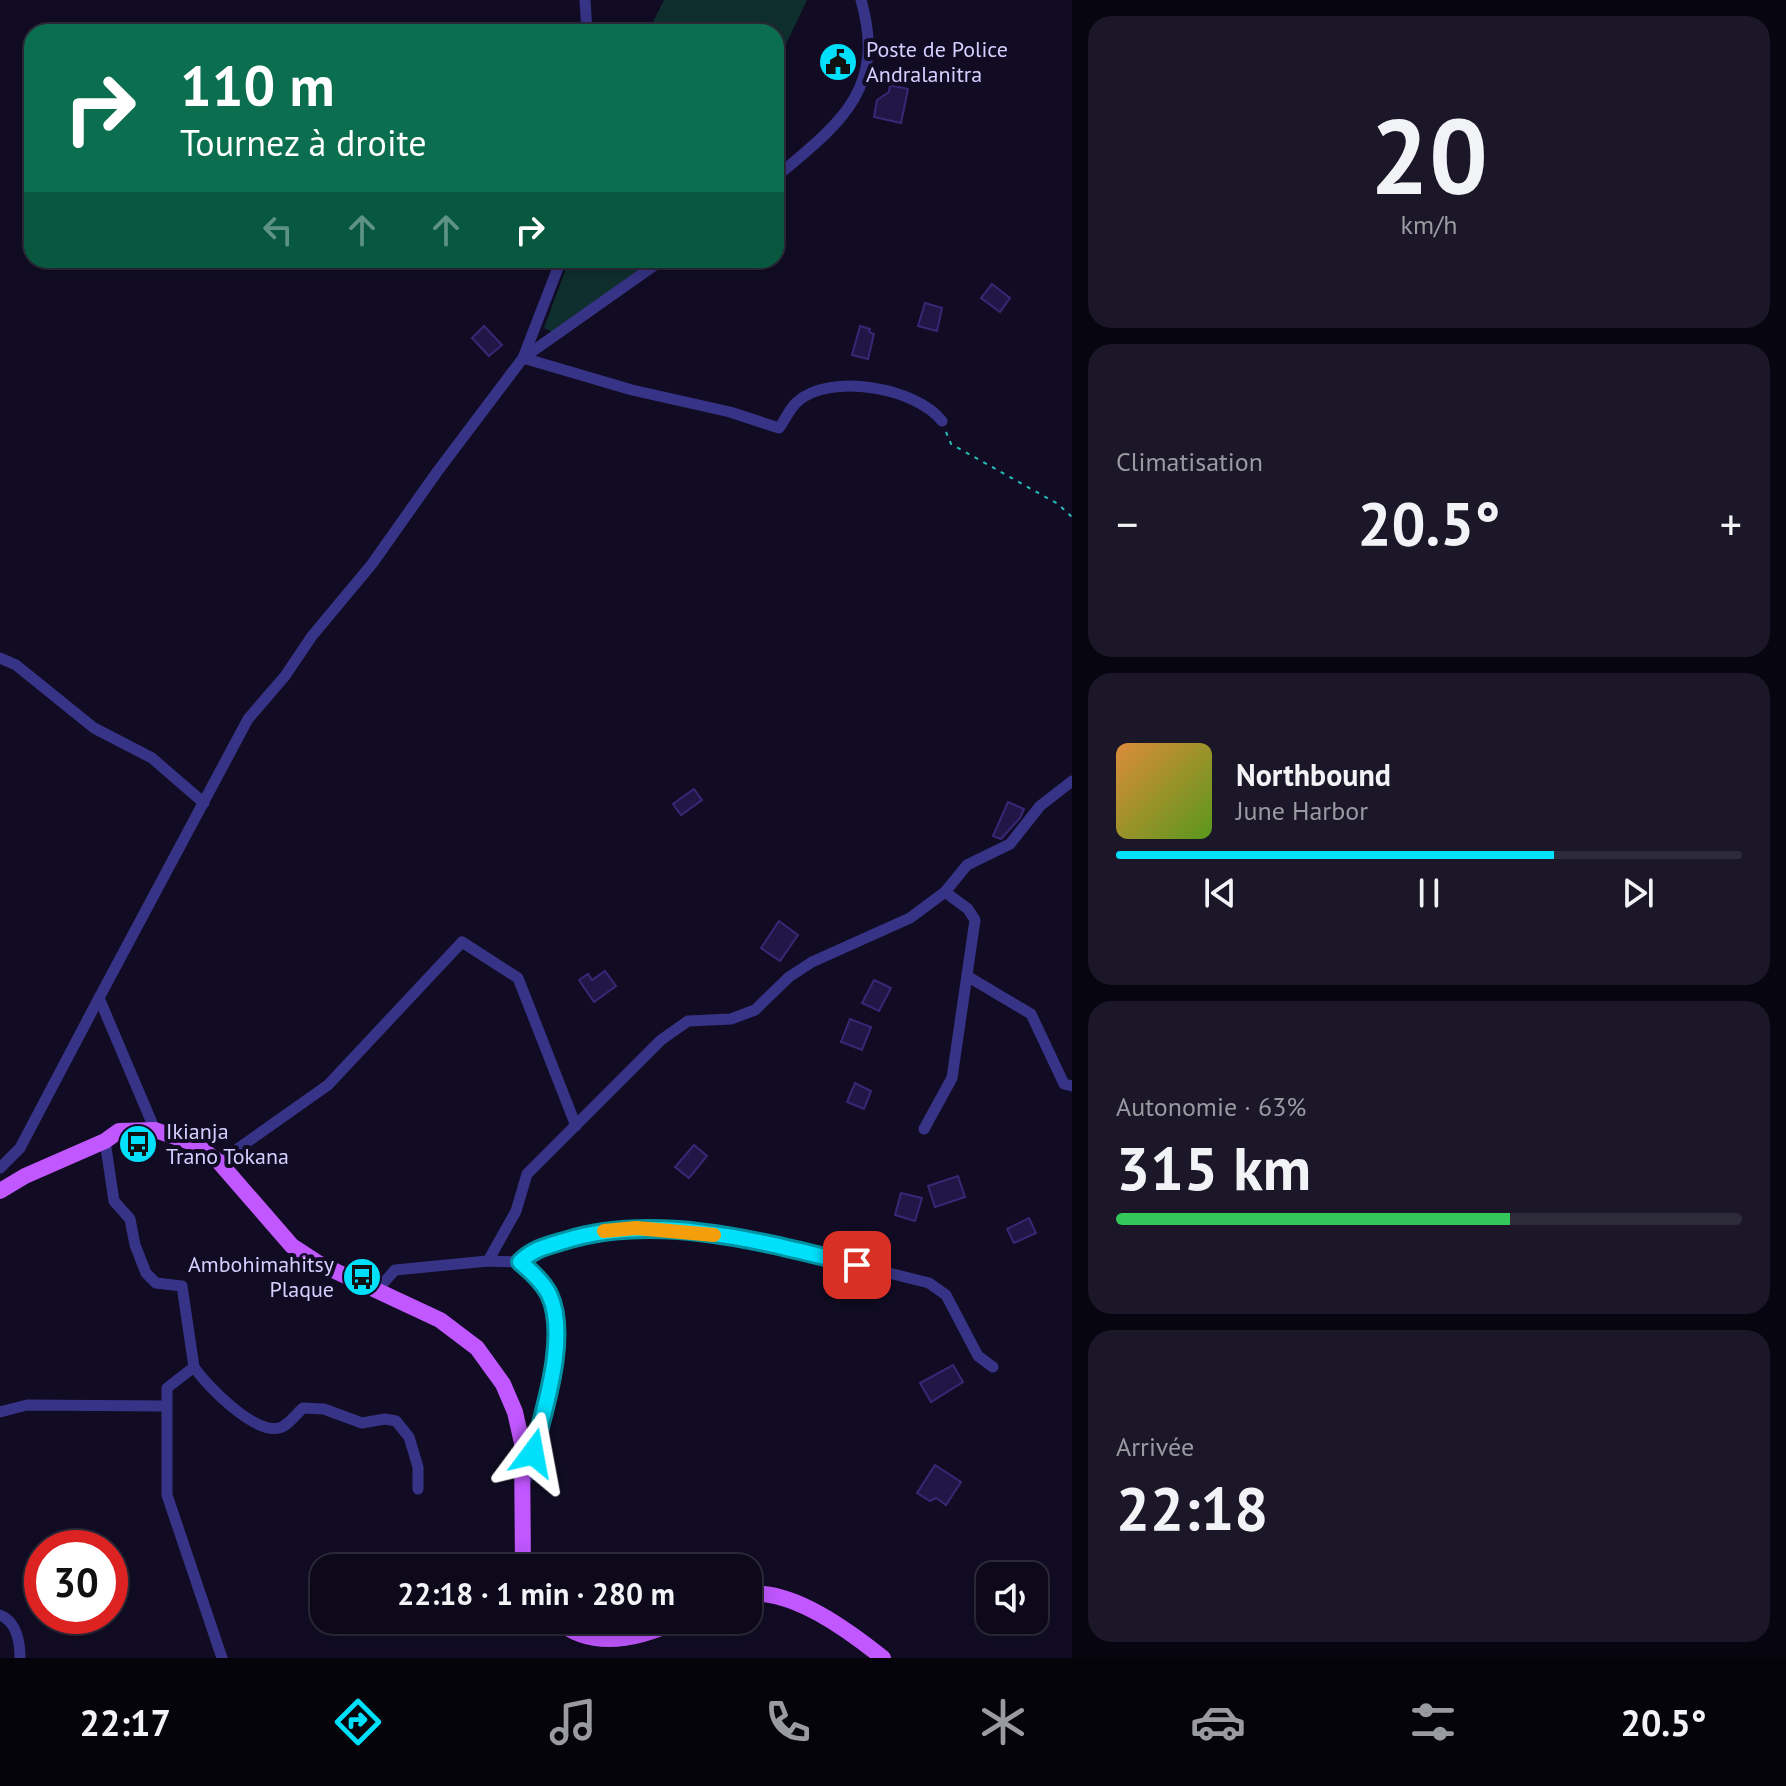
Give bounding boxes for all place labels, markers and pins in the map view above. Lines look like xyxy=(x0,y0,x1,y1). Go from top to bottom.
place label: Poste de Police Andralanitra xyxy=(866,35,1008,88)
public building icon: Poste de Police Andralanitra xyxy=(817,41,859,83)
place label: Ikianja Trano Tokana xyxy=(166,1117,289,1170)
bus stop icon: Ikianja Trano Tokana xyxy=(117,1123,159,1165)
pin xyxy=(823,1231,891,1299)
place label: Ambohimahitsy Plaque xyxy=(188,1250,335,1303)
bus stop icon: Ambohimahitsy Plaque xyxy=(341,1256,383,1298)

